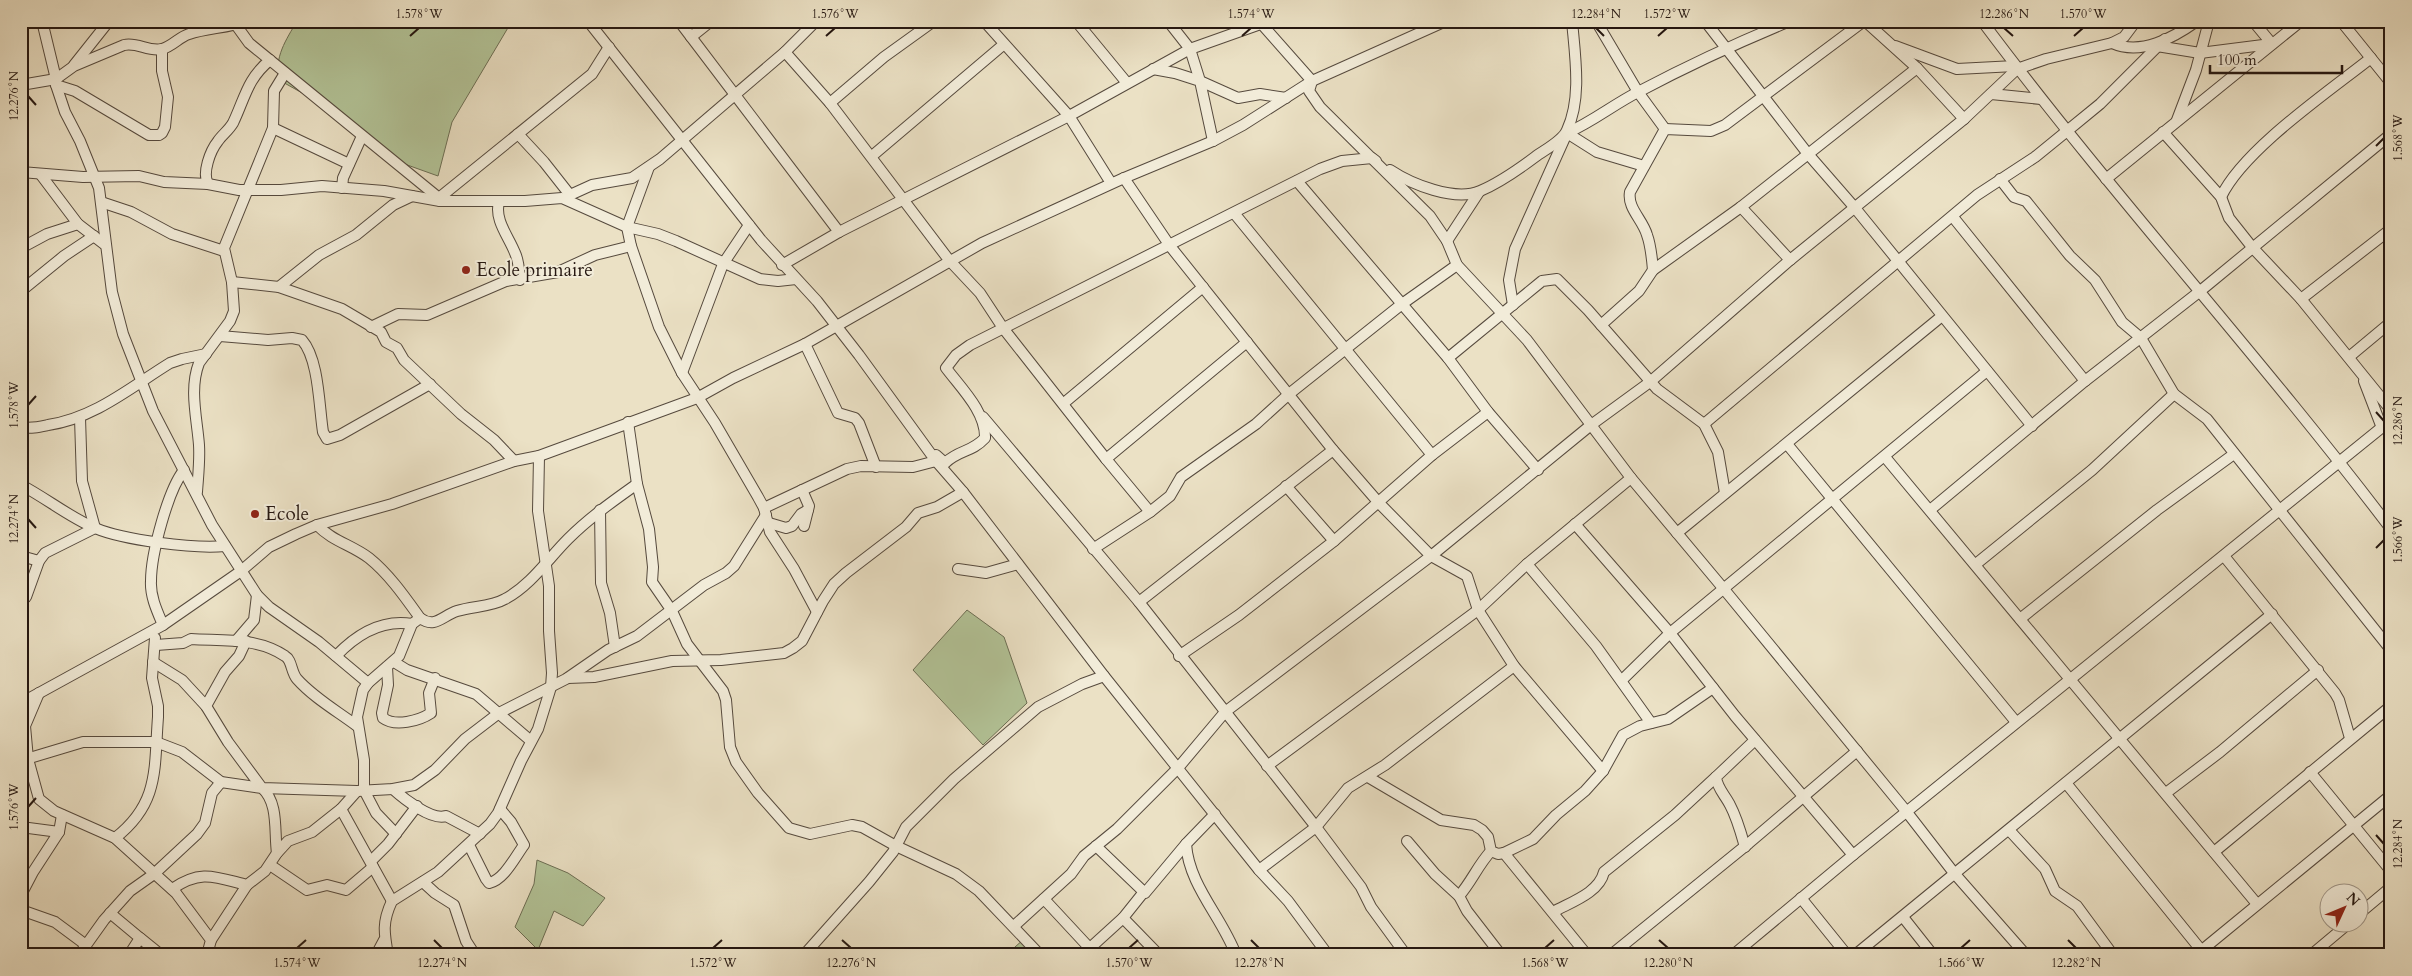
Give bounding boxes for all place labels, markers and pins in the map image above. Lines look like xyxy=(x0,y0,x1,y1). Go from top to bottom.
place label: Ecole primaire xyxy=(476,257,593,283)
marker: Ecole primaire xyxy=(460,264,472,276)
place label: Ecole xyxy=(265,501,309,527)
marker: Ecole xyxy=(249,508,261,520)

